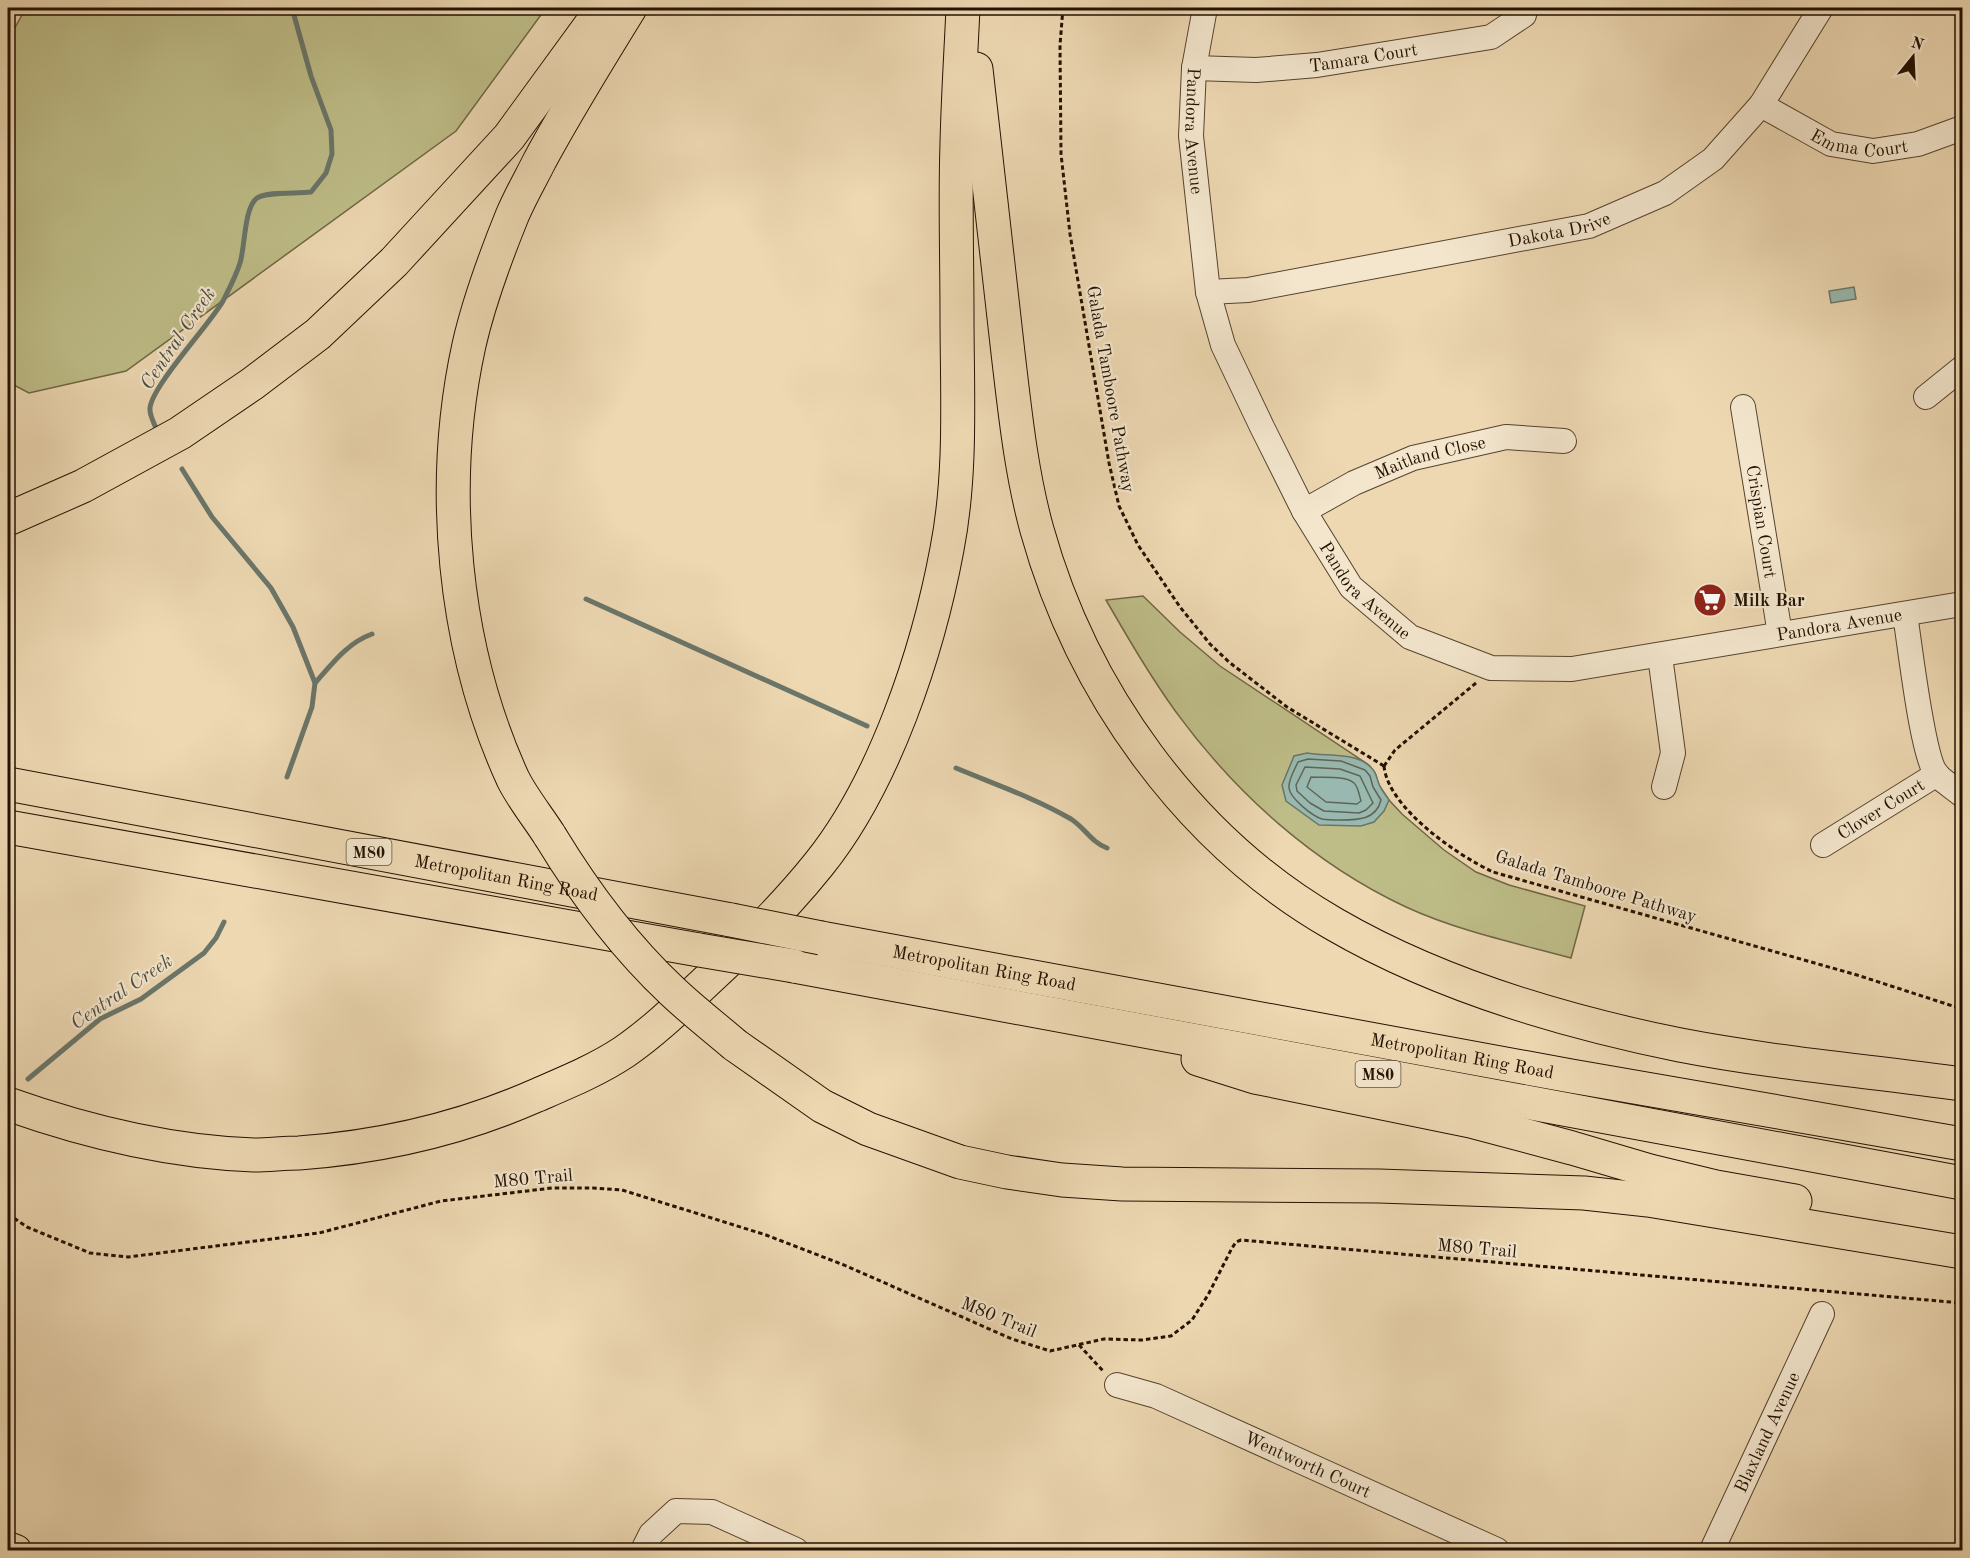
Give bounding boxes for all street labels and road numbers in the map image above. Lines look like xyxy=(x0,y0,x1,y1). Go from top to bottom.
street label: Tamara Court xyxy=(1308,41,1419,76)
street label: Pandora Avenue xyxy=(1181,67,1205,195)
street label: Emma Court xyxy=(1807,126,1909,161)
street label: Dakota Drive xyxy=(1507,210,1614,251)
street label: Galada Tamboore Pathway xyxy=(1083,284,1137,494)
street label: Maitland Close xyxy=(1372,434,1488,483)
street label: Crispian Court xyxy=(1743,464,1779,580)
street label: Pandora Avenue xyxy=(1315,539,1414,643)
street label: Pandora Avenue xyxy=(1775,606,1903,645)
street label: Clover Court xyxy=(1835,776,1928,844)
road number: M80 xyxy=(346,839,392,865)
street label: Galada Tamboore Pathway xyxy=(1493,848,1699,926)
street label: Metropolitan Ring Road xyxy=(413,853,599,905)
street label: Metropolitan Ring Road xyxy=(891,943,1077,995)
street label: Metropolitan Ring Road xyxy=(1369,1031,1555,1083)
road number: M80 xyxy=(1356,1061,1400,1087)
street label: M80 Trail xyxy=(493,1167,574,1191)
street label: M80 Trail xyxy=(1436,1237,1518,1261)
street label: M80 Trail xyxy=(958,1295,1039,1341)
street label: Blaxland Avenue xyxy=(1732,1370,1804,1496)
street label: Wentworth Court xyxy=(1241,1429,1373,1502)

